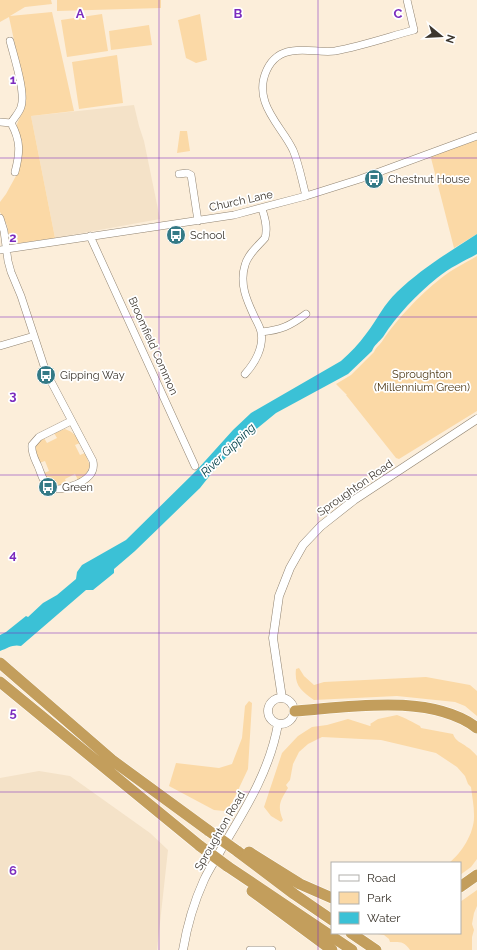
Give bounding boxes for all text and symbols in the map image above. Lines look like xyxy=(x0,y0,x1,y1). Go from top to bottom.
text: A xyxy=(76,6,85,21)
text: B xyxy=(234,6,243,21)
text: C xyxy=(394,6,403,21)
north arrow xyxy=(421,16,461,56)
text: N xyxy=(443,33,458,45)
text: 1 xyxy=(10,72,17,87)
bus stop icon: Chestnut House xyxy=(363,168,385,190)
place label: Chestnut House xyxy=(388,173,470,186)
street label: Church Lane xyxy=(208,188,275,214)
bus stop icon: School xyxy=(165,224,187,246)
place label: School xyxy=(190,229,225,242)
text: 2 xyxy=(9,230,17,245)
street label: Broomfield Common xyxy=(125,295,181,397)
bus stop icon: Gipping Way xyxy=(35,364,57,386)
park label: Sproughton (Millennium Green) xyxy=(374,368,470,394)
place label: Gipping Way xyxy=(60,369,125,382)
text: 3 xyxy=(9,388,17,403)
water label: River Gipping xyxy=(198,420,258,480)
street label: Sproughton Road xyxy=(315,457,395,519)
bus stop icon: Green xyxy=(37,476,59,498)
place label: Green xyxy=(62,481,93,494)
text: 4 xyxy=(9,547,17,562)
text: 5 xyxy=(9,705,17,720)
street label: Sproughton Road xyxy=(192,789,248,873)
legend xyxy=(331,862,461,934)
text: 6 xyxy=(9,863,17,878)
text: Road xyxy=(367,871,396,885)
text: Park xyxy=(367,891,392,905)
text: Water xyxy=(367,911,401,925)

